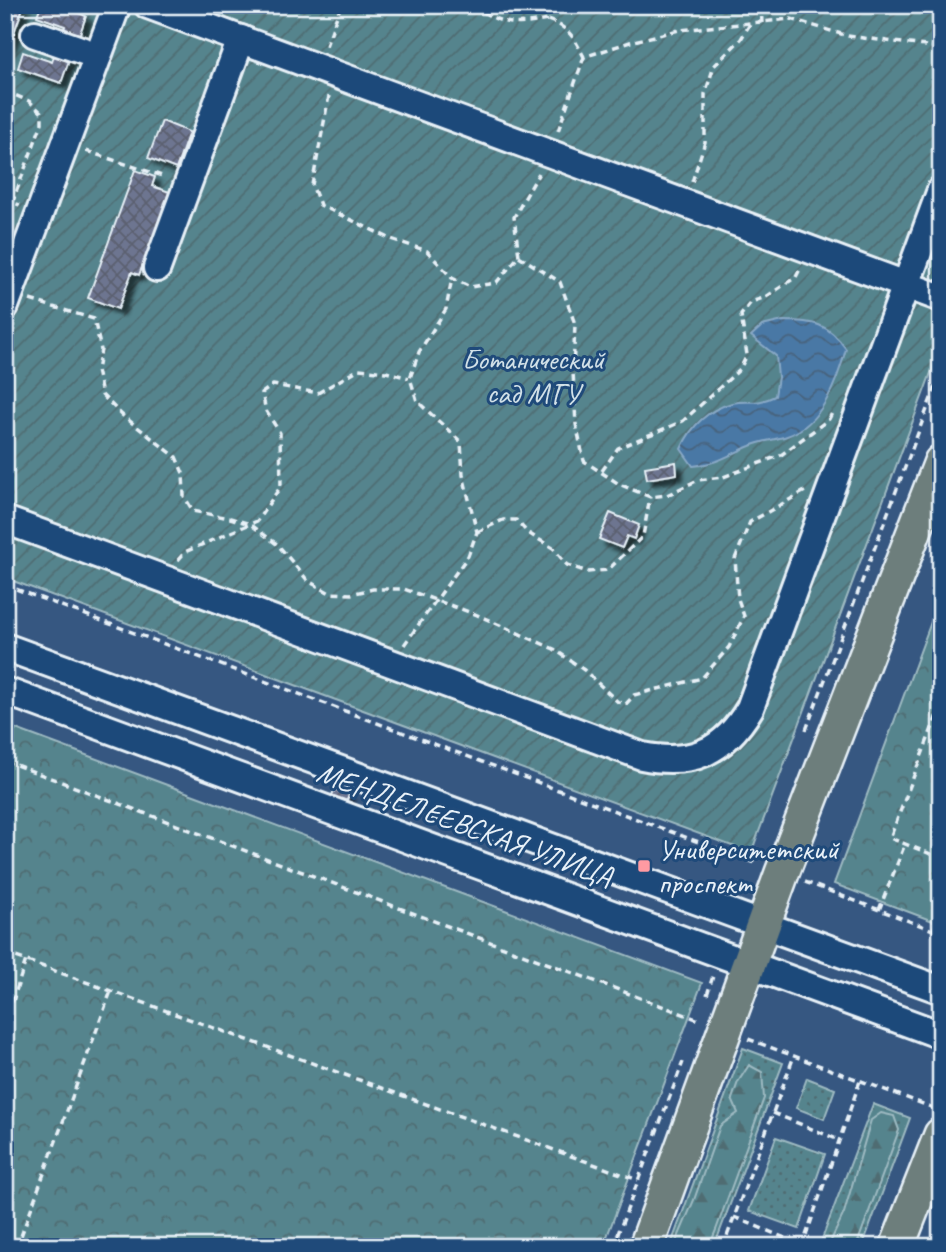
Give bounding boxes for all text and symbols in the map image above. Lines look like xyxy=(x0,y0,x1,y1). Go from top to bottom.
park label: Ботанический сад МГУ xyxy=(462,340,606,412)
street label: МЕНДЕЛЕЕВСКАЯ УЛИЦА xyxy=(312,753,619,896)
place label: Университетский проспект xyxy=(658,830,840,902)
marker: Университетский проспект xyxy=(636,858,652,874)

